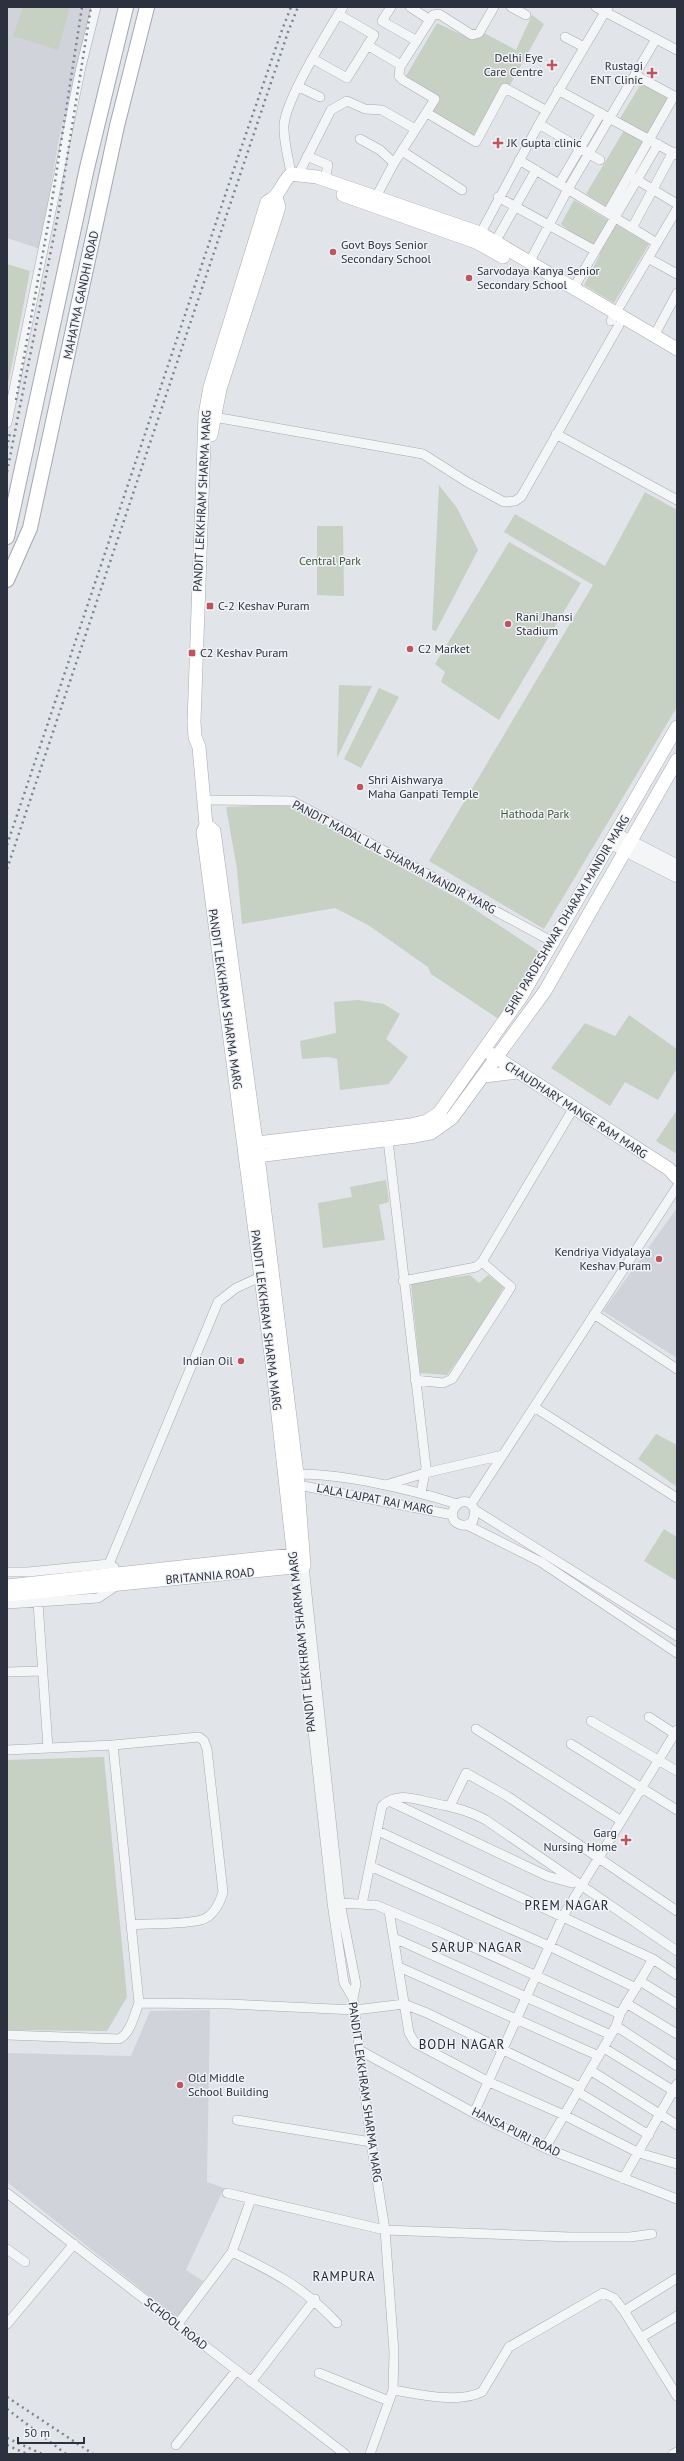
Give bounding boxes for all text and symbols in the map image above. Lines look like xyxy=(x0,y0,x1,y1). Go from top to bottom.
place label: Delhi Eye Care Centre xyxy=(484,50,543,79)
place label: Rustagi ENT Clinic xyxy=(590,58,644,87)
marker: Delhi Eye Care Centre xyxy=(546,59,558,71)
marker: Rustagi ENT Clinic xyxy=(646,67,658,79)
place label: JK Gupta clinic xyxy=(506,135,582,150)
marker: JK Gupta clinic xyxy=(492,137,504,149)
street label: MAHATMA GANDHI ROAD xyxy=(60,229,102,361)
place label: Govt Boys Senior Secondary School xyxy=(341,237,432,266)
marker: Govt Boys Senior Secondary School xyxy=(328,247,338,257)
place label: Sarvodaya Kanya Senior Secondary School xyxy=(477,263,600,292)
marker: Sarvodaya Kanya Senior Secondary School xyxy=(464,273,474,283)
street label: PANDIT LEKKHRAM SHARMA MARG xyxy=(189,410,214,592)
park label: Central Park xyxy=(299,553,361,568)
place label: C-2 Keshav Puram xyxy=(218,598,309,613)
marker: C-2 Keshav Puram xyxy=(205,601,215,611)
place label: Rani Jhansi Stadium xyxy=(516,609,573,638)
marker: Rani Jhansi Stadium xyxy=(503,619,513,629)
place label: C2 Market xyxy=(418,641,470,656)
marker: C2 Market xyxy=(405,644,415,654)
place label: C2 Keshav Puram xyxy=(200,645,288,660)
marker: C2 Keshav Puram xyxy=(187,648,197,658)
place label: Shri Aishwarya Maha Ganpati Temple xyxy=(368,772,479,801)
marker: Shri Aishwarya Maha Ganpati Temple xyxy=(355,782,365,792)
street label: PANDIT MADAL LAL SHARMA MANDIR MARG xyxy=(290,796,499,917)
park label: Hathoda Park xyxy=(501,806,570,821)
street label: SHRI PARDESHWAR DHARAM MANDIR MARG xyxy=(501,812,632,1017)
street label: PANDIT LEKKHRAM SHARMA MARG xyxy=(205,908,246,1090)
street label: CHAUDHARY MANGE RAM MARG xyxy=(502,1058,651,1161)
street label: PANDIT LEKKHRAM SHARMA MARG xyxy=(248,1229,285,1411)
place label: Kendriya Vidyalaya Keshav Puram xyxy=(554,1244,651,1273)
marker: Kendriya Vidyalaya Keshav Puram xyxy=(654,1254,664,1264)
place label: Indian Oil xyxy=(183,1353,233,1368)
marker: Indian Oil xyxy=(236,1356,246,1366)
street label: LALA LAJPAT RAI MARG xyxy=(315,1480,435,1517)
street label: PANDIT LEKKHRAM SHARMA MARG xyxy=(285,1551,318,1733)
street label: BRITANNIA ROAD xyxy=(165,1564,255,1587)
place label: Garg Nursing Home xyxy=(544,1825,617,1854)
marker: Garg Nursing Home xyxy=(620,1834,632,1846)
district label: PREM NAGAR xyxy=(524,1897,610,1914)
district label: SARUP NAGAR xyxy=(431,1939,523,1956)
street label: PANDIT LEKKHRAM SHARMA MARG xyxy=(345,2001,386,2183)
district label: BODH NAGAR xyxy=(419,2036,505,2053)
place label: Old Middle School Building xyxy=(188,2070,269,2099)
marker: Old Middle School Building xyxy=(175,2080,185,2090)
street label: HANSA PURI ROAD xyxy=(469,2104,563,2160)
district label: RAMPURA xyxy=(312,2268,376,2285)
street label: SCHOOL ROAD xyxy=(142,2294,211,2353)
scale bar xyxy=(18,2419,84,2445)
text: 50 m xyxy=(24,2425,50,2440)

